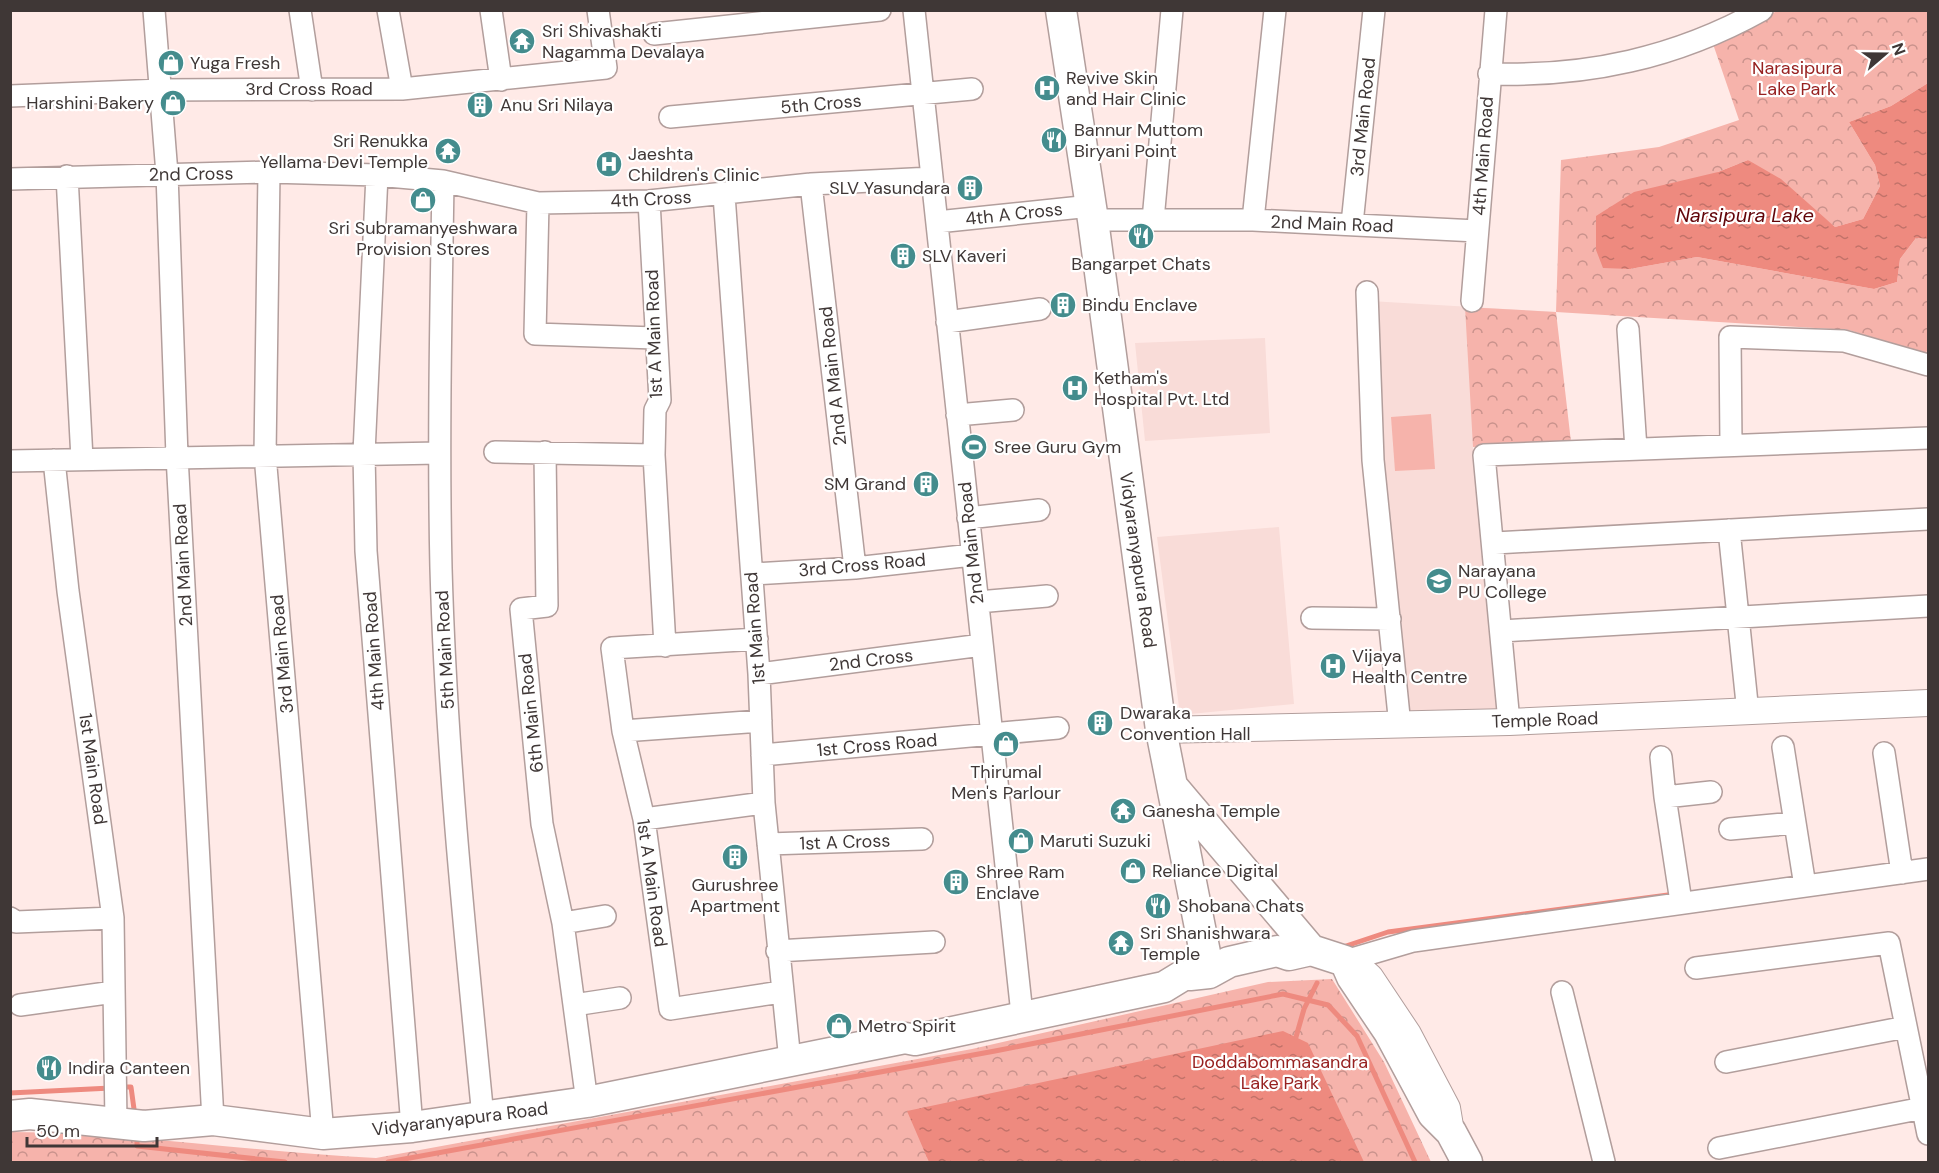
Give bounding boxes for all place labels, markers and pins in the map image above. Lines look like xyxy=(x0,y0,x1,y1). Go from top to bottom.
place label: Sri Shivashakti Nagamma Devalaya xyxy=(542,19,705,64)
temple icon: Sri Shivashakti Nagamma Devalaya xyxy=(507,26,537,56)
shop icon: Yuga Fresh xyxy=(156,48,186,78)
place label: Yuga Fresh xyxy=(190,51,280,75)
place label: Revive Skin and Hair Clinic xyxy=(1066,66,1186,111)
hospital icon: Revive Skin and Hair Clinic xyxy=(1032,73,1062,103)
shop icon: Harshini Bakery xyxy=(158,88,188,118)
building icon: Anu Sri Nilaya xyxy=(465,90,495,120)
place label: Harshini Bakery xyxy=(26,91,154,115)
place label: Anu Sri Nilaya xyxy=(500,93,613,117)
place label: Bannur Muttom Biryani Point xyxy=(1074,118,1203,163)
restaurant icon: Bannur Muttom Biryani Point xyxy=(1039,125,1069,155)
place label: Sri Renukka Yellama Devi Temple xyxy=(259,129,428,174)
temple icon: Sri Renukka Yellama Devi Temple xyxy=(433,136,463,166)
place label: Jaeshta Children's Clinic xyxy=(628,142,760,187)
hospital icon: Jaeshta Children's Clinic xyxy=(594,149,624,179)
building icon: SLV Yasundara xyxy=(955,173,985,203)
place label: SLV Yasundara xyxy=(829,176,950,200)
shop icon: Sri Subramanyeshwara Provision Stores xyxy=(408,185,438,215)
place label: Sri Subramanyeshwara Provision Stores xyxy=(329,216,518,261)
restaurant icon: Bangarpet Chats xyxy=(1126,221,1156,251)
building icon: SLV Kaveri xyxy=(888,241,918,271)
place label: SLV Kaveri xyxy=(922,244,1006,268)
place label: Bangarpet Chats xyxy=(1071,252,1211,276)
building icon: Bindu Enclave xyxy=(1048,290,1078,320)
place label: Bindu Enclave xyxy=(1082,293,1197,317)
place label: Ketham's Hospital Pvt. Ltd xyxy=(1094,366,1229,411)
hospital icon: Ketham's Hospital Pvt. Ltd xyxy=(1060,373,1090,403)
sports icon: Sree Guru Gym xyxy=(959,432,989,462)
place label: Sree Guru Gym xyxy=(994,435,1121,459)
building icon: SM Grand xyxy=(911,469,941,499)
place label: SM Grand xyxy=(824,472,906,496)
place label: Narayana PU College xyxy=(1458,559,1547,604)
school or university icon: Narayana PU College xyxy=(1424,566,1454,596)
place label: Vijaya Health Centre xyxy=(1352,644,1468,689)
hospital icon: Vijaya Health Centre xyxy=(1318,651,1348,681)
place label: Dwaraka Convention Hall xyxy=(1120,701,1251,746)
building icon: Dwaraka Convention Hall xyxy=(1085,708,1115,738)
shop icon: Thirumal Men's Parlour xyxy=(991,729,1021,759)
place label: Thirumal Men's Parlour xyxy=(951,760,1061,805)
temple icon: Ganesha Temple xyxy=(1108,796,1138,826)
place label: Ganesha Temple xyxy=(1142,799,1280,823)
shop icon: Maruti Suzuki xyxy=(1006,826,1036,856)
place label: Maruti Suzuki xyxy=(1040,829,1151,853)
building icon: Gurushree Apartment xyxy=(720,842,750,872)
shop icon: Reliance Digital xyxy=(1118,856,1148,886)
place label: Reliance Digital xyxy=(1152,859,1278,883)
place label: Shree Ram Enclave xyxy=(976,860,1065,905)
building icon: Shree Ram Enclave xyxy=(941,867,971,897)
place label: Gurushree Apartment xyxy=(690,873,780,918)
restaurant icon: Shobana Chats xyxy=(1143,891,1173,921)
place label: Shobana Chats xyxy=(1178,894,1304,918)
place label: Sri Shanishwara Temple xyxy=(1140,921,1270,966)
temple icon: Sri Shanishwara Temple xyxy=(1106,928,1136,958)
shop icon: Metro Spirit xyxy=(824,1011,854,1041)
place label: Metro Spirit xyxy=(858,1014,956,1038)
restaurant icon: Indira Canteen xyxy=(34,1053,64,1083)
place label: Indira Canteen xyxy=(68,1056,190,1080)

